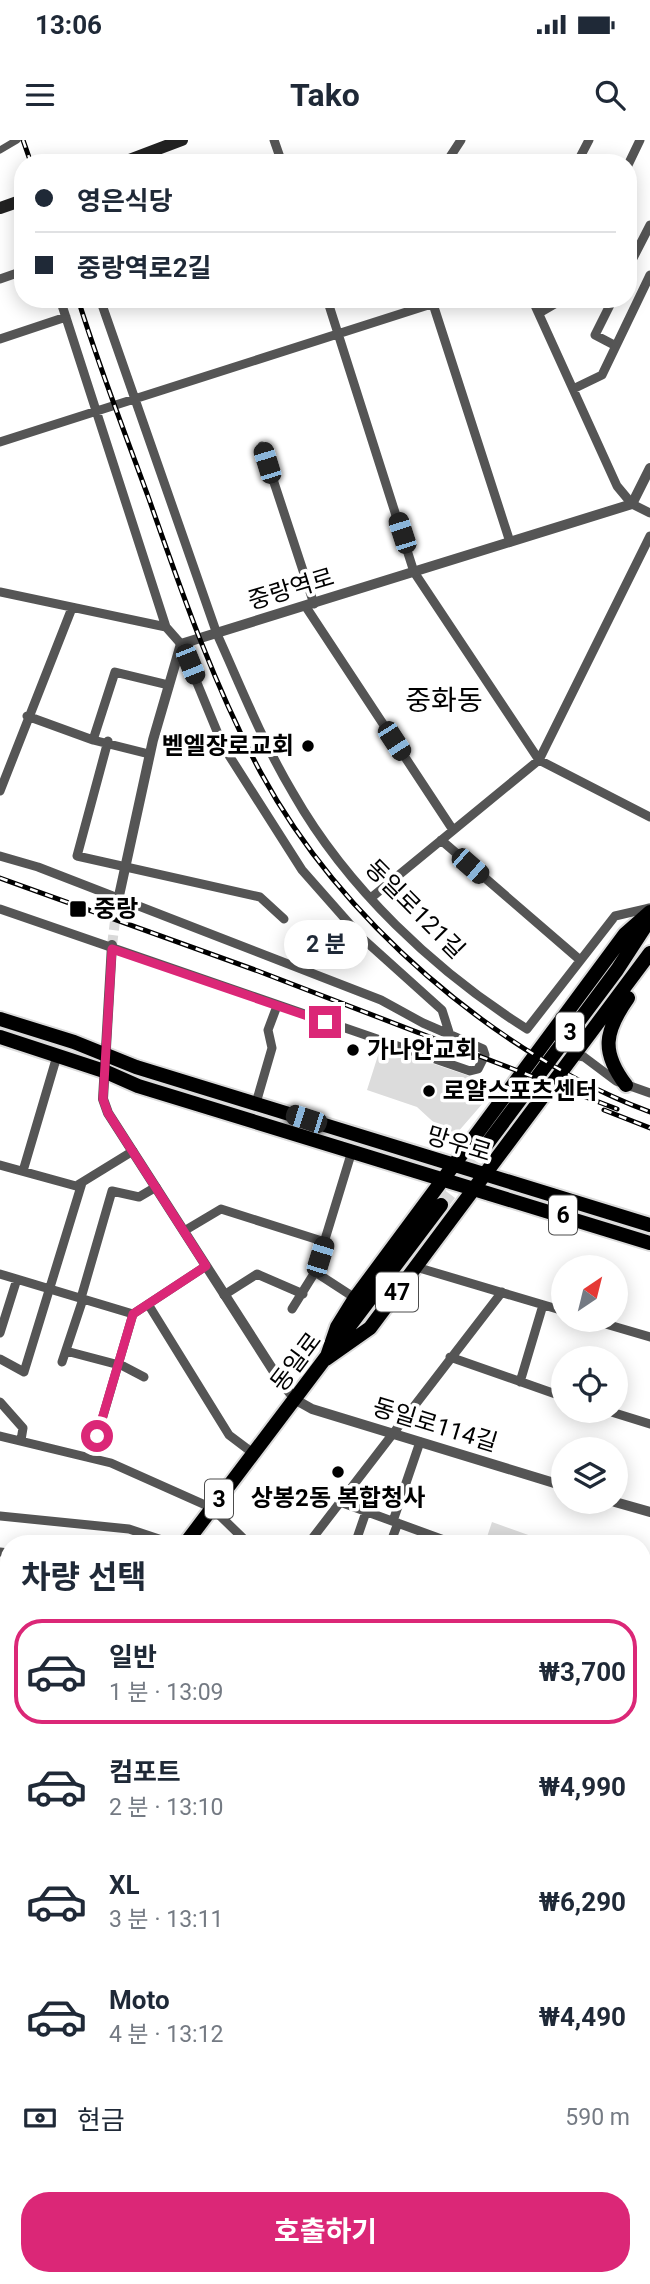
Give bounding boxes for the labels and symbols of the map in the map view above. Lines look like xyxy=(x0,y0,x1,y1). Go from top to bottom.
car xyxy=(251,440,284,486)
car xyxy=(386,510,419,556)
street label: 중랑역로 xyxy=(245,563,337,615)
car xyxy=(173,641,208,687)
district label: 중화동 xyxy=(405,684,483,717)
car xyxy=(374,718,415,764)
place label: 벧엘장로교회 xyxy=(162,732,294,760)
marker: 벧엘장로교회 xyxy=(300,738,316,754)
car xyxy=(448,844,493,888)
street label: 동일로121길 xyxy=(360,854,470,964)
place label: 중랑 xyxy=(94,895,138,923)
marker: 중랑 xyxy=(68,899,88,919)
callout: 2 분 xyxy=(283,920,367,970)
route end xyxy=(309,1006,341,1038)
road number: 3 xyxy=(556,1012,584,1052)
place label: 가나안교회 xyxy=(367,1036,477,1064)
marker: 가나안교회 xyxy=(345,1042,361,1058)
place label: 로얄스포츠센터 xyxy=(443,1077,598,1105)
marker: 로얄스포츠센터 xyxy=(421,1083,437,1099)
car xyxy=(283,1103,330,1135)
street label: 망우로 xyxy=(423,1121,495,1167)
road number: 6 xyxy=(549,1196,577,1234)
car xyxy=(304,1234,337,1280)
north arrow xyxy=(551,1255,628,1332)
road number: 47 xyxy=(376,1273,418,1312)
street label: 동일로 xyxy=(265,1327,327,1397)
street label: 동일로114길 xyxy=(369,1393,501,1457)
route start xyxy=(81,1420,113,1452)
marker: 상봉2동 복합청사 xyxy=(330,1464,346,1480)
road number: 3 xyxy=(205,1480,233,1518)
place label: 상봉2동 복합청사 xyxy=(251,1484,425,1512)

